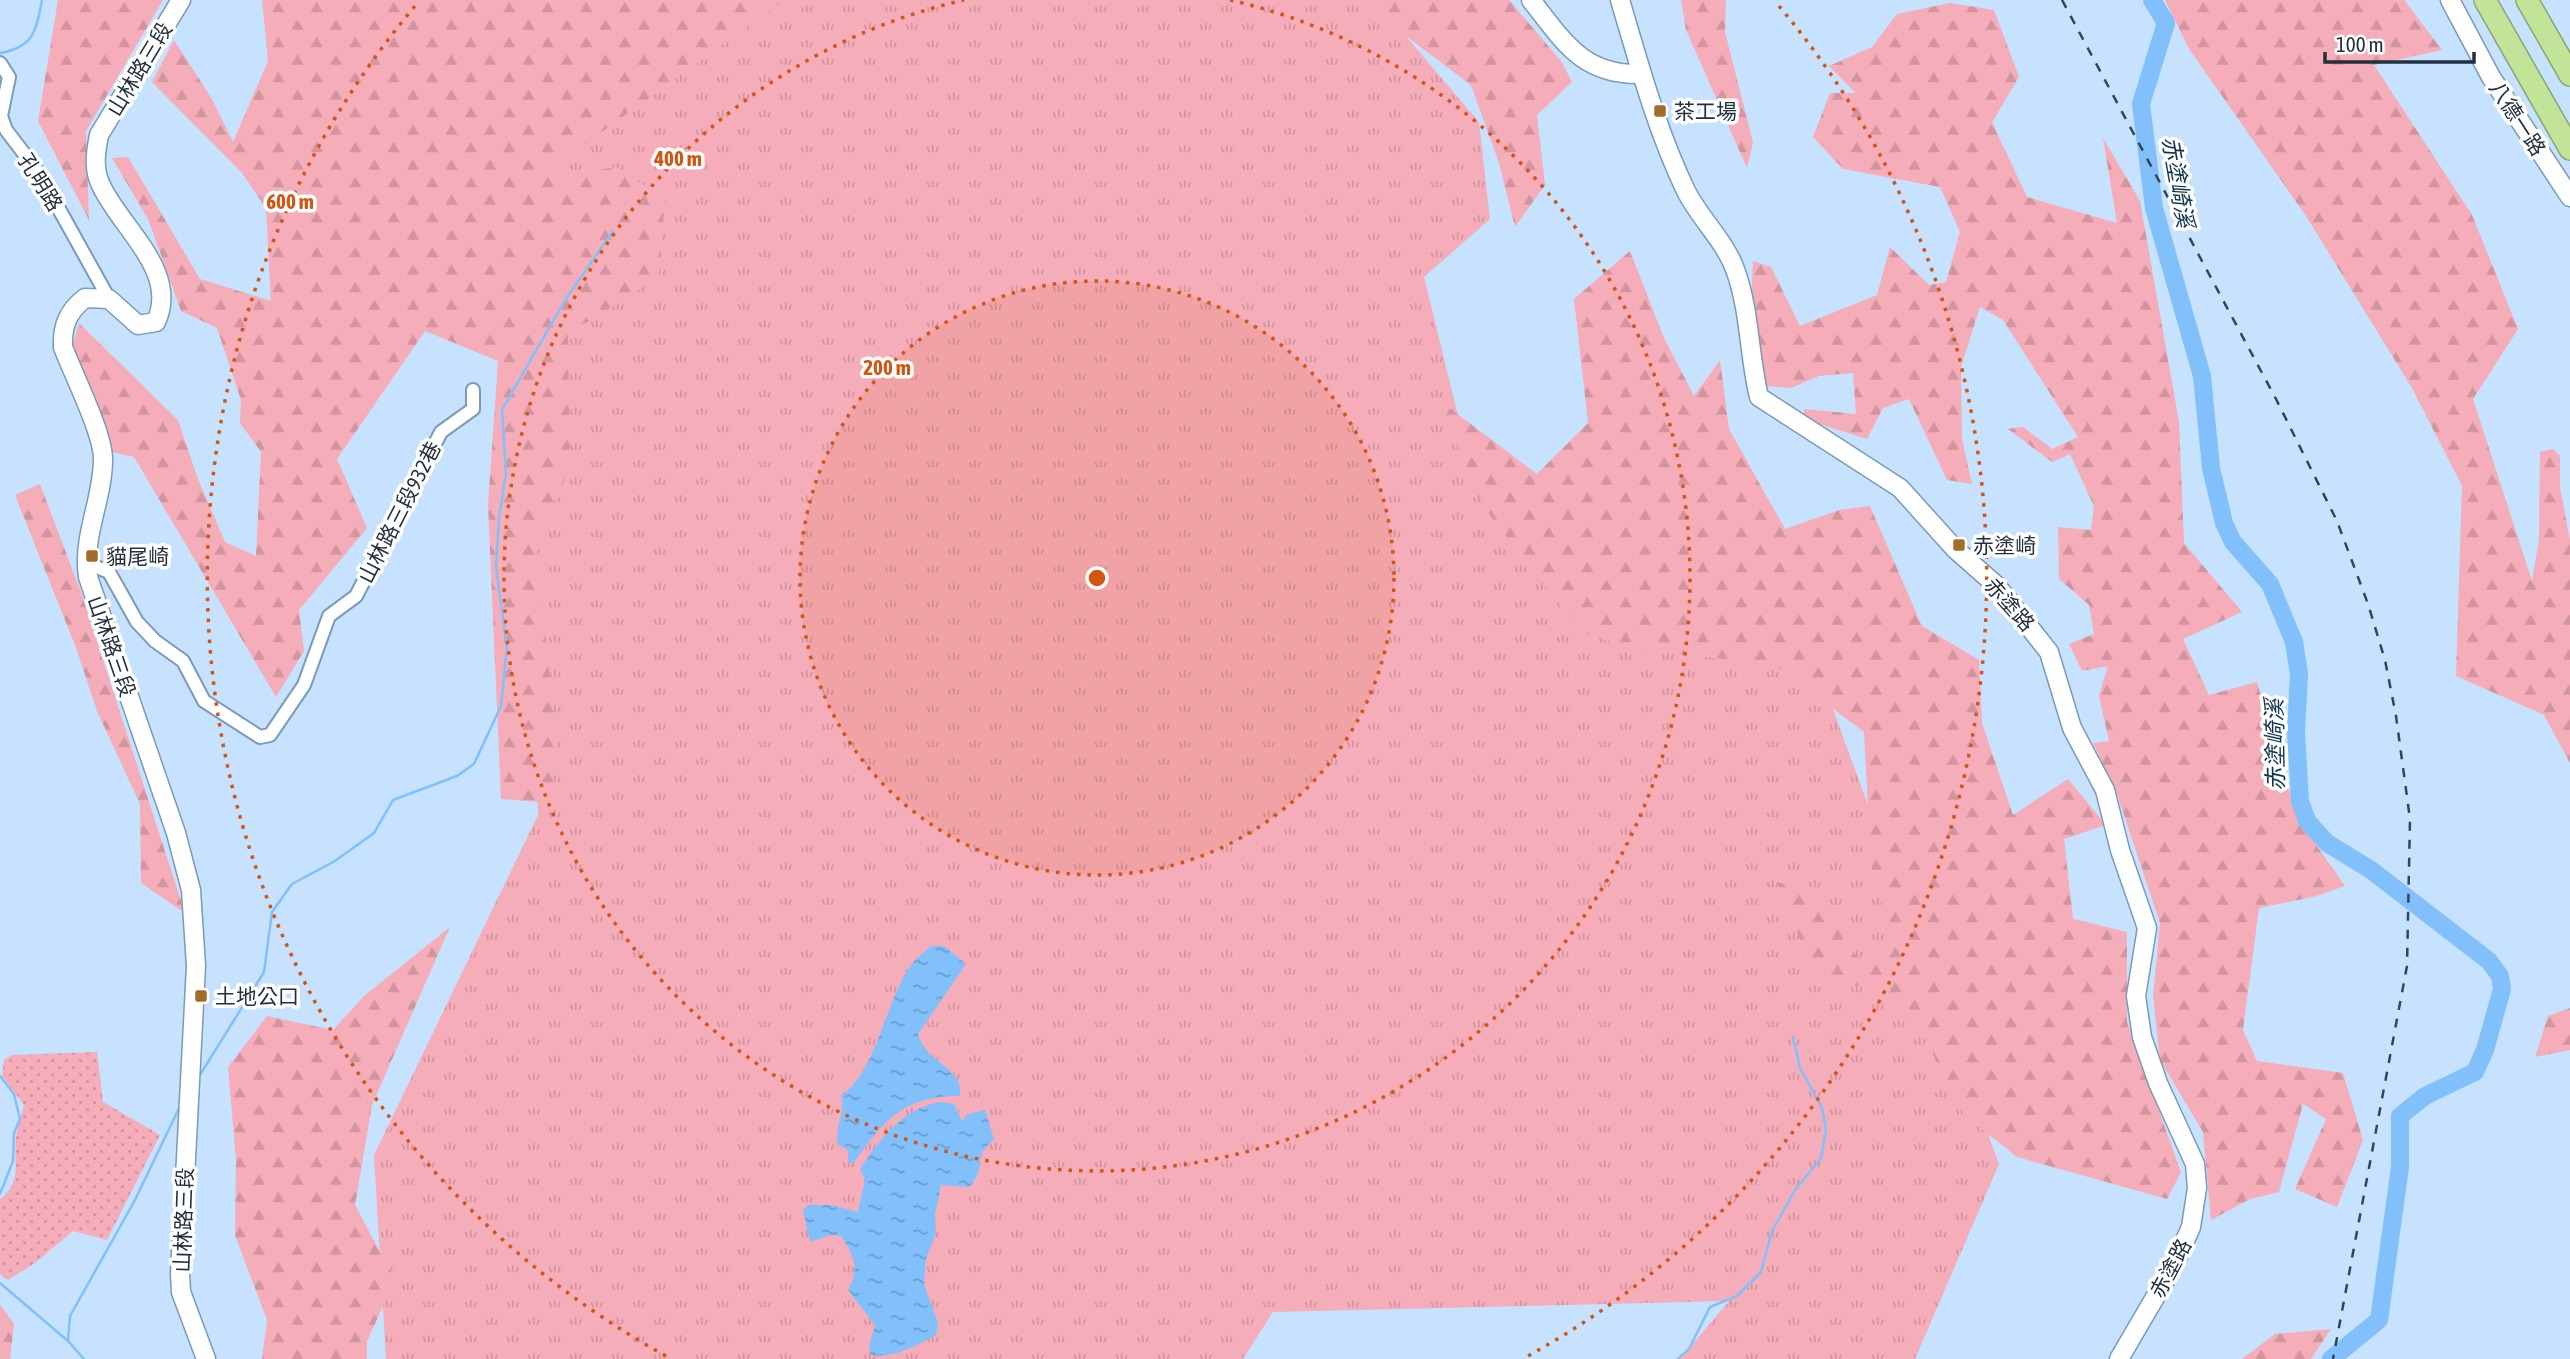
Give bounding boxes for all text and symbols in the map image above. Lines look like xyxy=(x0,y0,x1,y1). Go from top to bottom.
street label: 山林路三段 xyxy=(102,18,176,120)
scale bar xyxy=(2325,21,2474,65)
text: 100 m xyxy=(2336,32,2384,56)
street label: 八德一路 xyxy=(2485,76,2551,160)
place label: 茶工場 xyxy=(1674,99,1737,123)
marker: 茶工場 xyxy=(1652,103,1668,119)
water label: 赤塗崎溪 xyxy=(2157,134,2199,233)
text: 400 m xyxy=(653,146,702,170)
street label: 孔明路 xyxy=(14,149,68,215)
text: 600 m xyxy=(266,189,314,213)
text: 200 m xyxy=(863,355,911,379)
street label: 山林路三段932巷 xyxy=(353,437,445,587)
place label: 赤塗崎 xyxy=(1973,533,2036,557)
marker: 赤塗崎 xyxy=(1951,537,1967,553)
place label: 貓尾崎 xyxy=(106,544,169,568)
marker: 貓尾崎 xyxy=(84,548,100,564)
centre of rings xyxy=(1085,566,1109,590)
street label: 赤塗路 xyxy=(1980,573,2040,635)
street label: 山林路三段 xyxy=(84,592,140,700)
water label: 赤塗崎溪 xyxy=(2261,696,2289,791)
place label: 土地公口 xyxy=(215,984,299,1008)
marker: 土地公口 xyxy=(193,988,209,1004)
street label: 山林路三段 xyxy=(169,1167,197,1273)
street label: 赤塗路 xyxy=(2145,1235,2195,1301)

